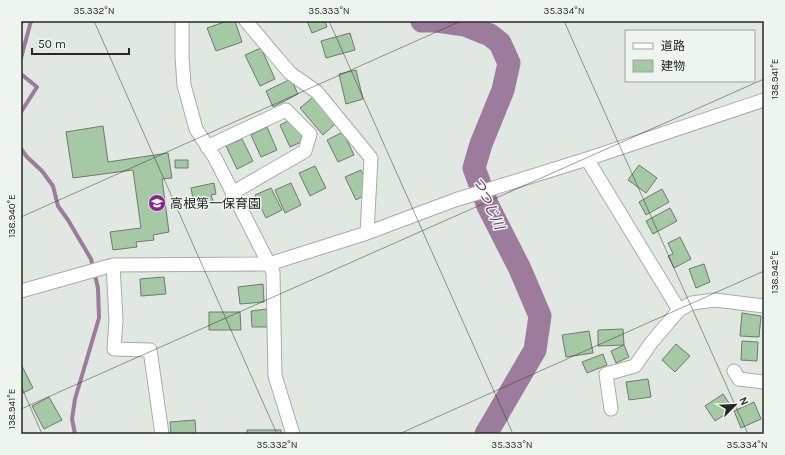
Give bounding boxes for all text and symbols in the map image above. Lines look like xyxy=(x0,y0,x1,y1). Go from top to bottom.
text: 35.332°N xyxy=(73,5,115,17)
text: 35.333°N xyxy=(308,5,350,17)
text: 35.334°N xyxy=(544,5,584,17)
scale bar xyxy=(32,30,129,56)
legend xyxy=(625,30,755,82)
text: 50 m xyxy=(38,37,66,51)
text: 道路 xyxy=(661,39,685,53)
text: 建物 xyxy=(661,59,685,73)
text: 138.941°E xyxy=(769,59,781,99)
water label: つつじ川 xyxy=(469,174,509,234)
school or university icon: 高根第一保育園 xyxy=(147,193,167,213)
text: 138.940°E xyxy=(6,194,18,238)
place label: 高根第一保育園 xyxy=(170,196,261,211)
text: 138.942°E xyxy=(769,250,781,294)
north arrow xyxy=(715,385,755,425)
text: 138.941°E xyxy=(6,389,18,429)
text: N xyxy=(736,395,751,407)
text: 35.332°N xyxy=(256,439,298,451)
text: 35.333°N xyxy=(491,439,533,451)
text: 35.334°N xyxy=(727,439,767,451)

